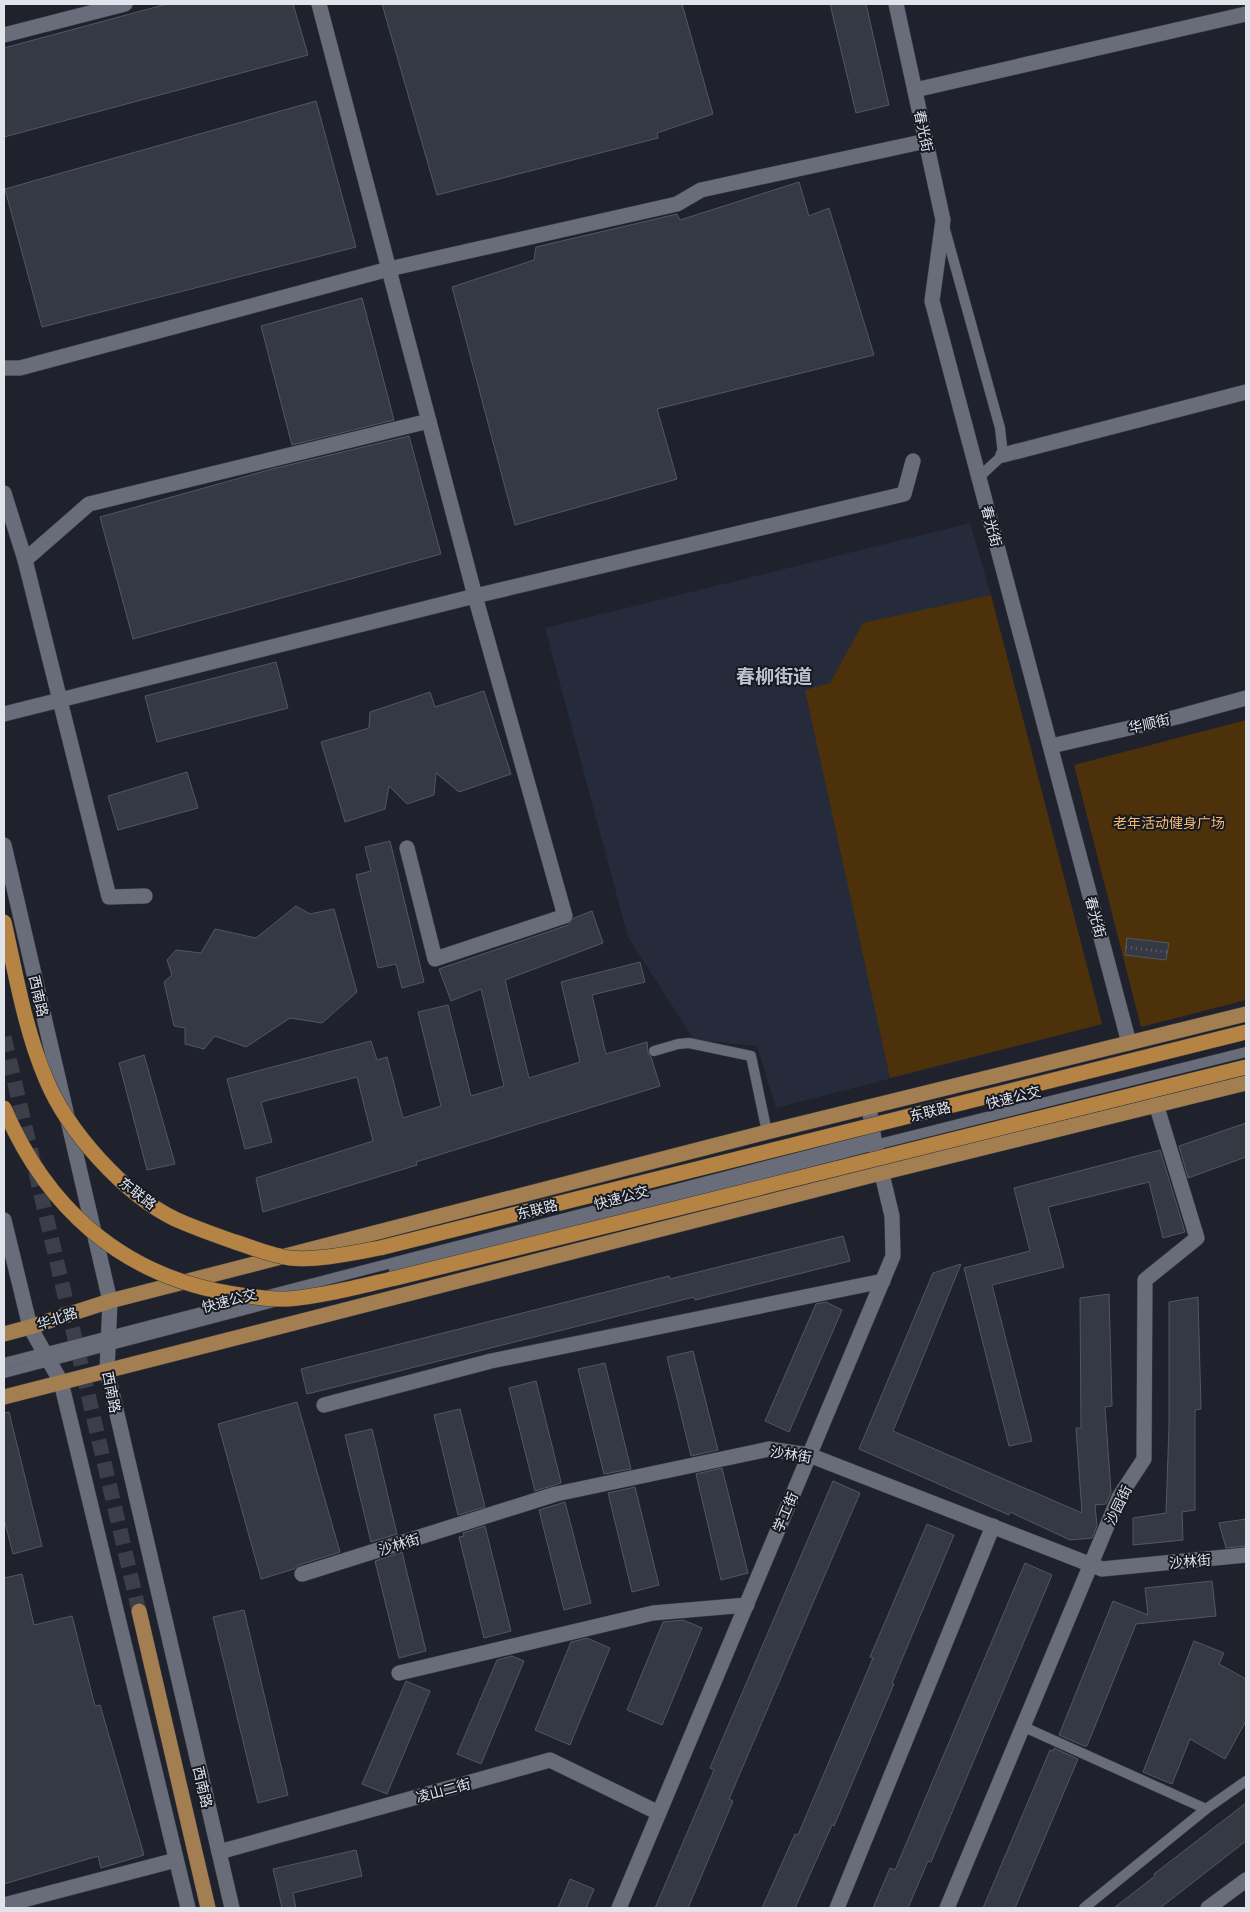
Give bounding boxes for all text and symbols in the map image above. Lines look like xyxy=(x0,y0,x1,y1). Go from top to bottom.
street label: 春光街 xyxy=(911,109,937,153)
street label: 春光街 xyxy=(978,504,1006,548)
district label: 春柳街道 xyxy=(736,664,812,687)
street label: 华顺街 xyxy=(1127,710,1171,736)
park label: 老年活动健身广场 xyxy=(1113,814,1225,831)
street label: 春光街 xyxy=(1082,895,1110,939)
street label: 西南路 xyxy=(26,974,52,1018)
street label: 快速公交 xyxy=(984,1082,1042,1112)
street label: 东联路 xyxy=(908,1098,952,1124)
street label: 东联路 xyxy=(116,1173,160,1213)
street label: 快速公交 xyxy=(592,1182,650,1212)
street label: 东联路 xyxy=(515,1196,559,1222)
street label: 快速公交 xyxy=(200,1285,258,1315)
street label: 华北路 xyxy=(34,1303,80,1333)
street label: 西南路 xyxy=(100,1370,124,1414)
street label: 沙林街 xyxy=(769,1442,813,1466)
street label: 沙园街 xyxy=(1101,1482,1135,1528)
street label: 学工街 xyxy=(769,1489,801,1535)
street label: 沙林街 xyxy=(376,1530,422,1558)
street label: 沙林街 xyxy=(1168,1551,1212,1571)
street label: 西南路 xyxy=(190,1765,216,1809)
street label: 凌山二街 xyxy=(414,1775,472,1805)

